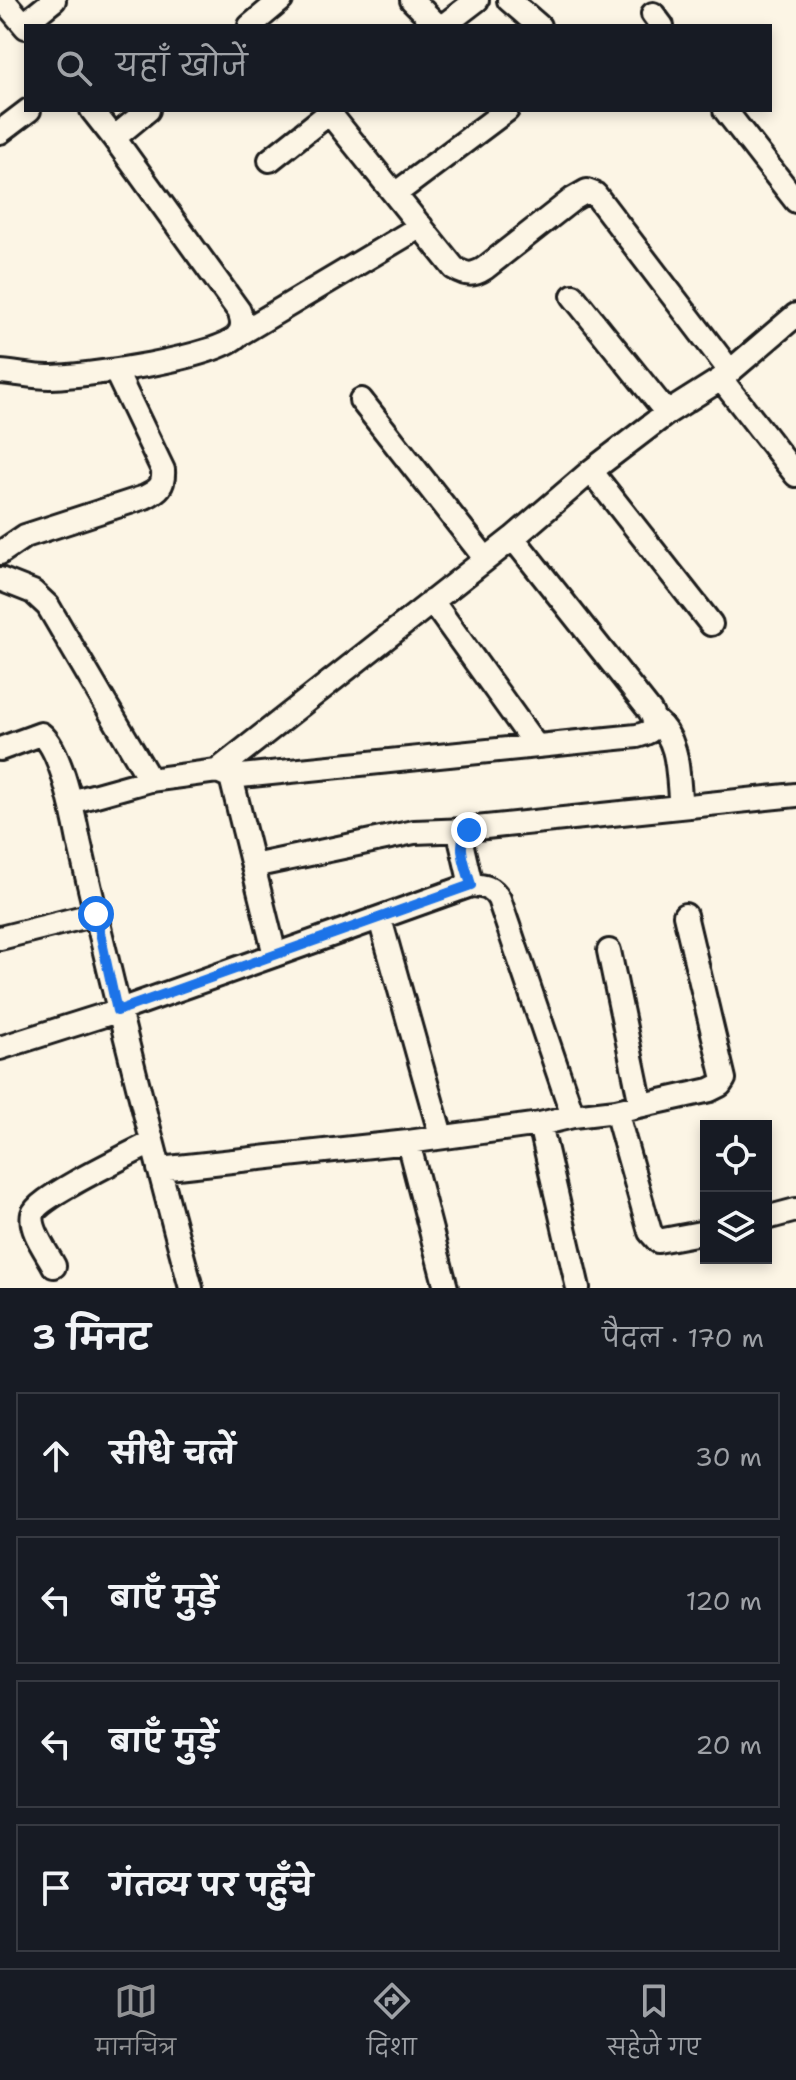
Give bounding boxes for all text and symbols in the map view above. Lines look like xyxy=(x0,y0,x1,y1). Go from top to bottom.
search box xyxy=(24,24,772,112)
text: यहाँ खोजें xyxy=(116,45,248,86)
icon: search xyxy=(52,46,96,90)
route end xyxy=(451,812,487,848)
route start xyxy=(78,896,114,932)
map controls xyxy=(700,1120,772,1264)
button: locate xyxy=(700,1120,772,1192)
button: layers xyxy=(700,1192,772,1264)
text: 3 मिनट xyxy=(32,1314,150,1360)
text: पैदल · 170 m xyxy=(602,1320,764,1355)
text: सीधे चलें xyxy=(110,1433,235,1474)
icon: ahead xyxy=(34,1434,78,1478)
text: 30 m xyxy=(695,1439,762,1474)
text: बाएँ मुड़ें xyxy=(110,1577,218,1618)
icon: left xyxy=(34,1578,78,1622)
text: 120 m xyxy=(686,1583,762,1618)
text: बाएँ मुड़ें xyxy=(110,1721,218,1762)
icon: left xyxy=(34,1722,78,1766)
text: 20 m xyxy=(695,1727,762,1762)
text: गंतव्य पर पहुँचे xyxy=(110,1865,313,1906)
icon: arrive xyxy=(34,1866,78,1910)
tab: मानचित्र xyxy=(95,1979,176,2072)
tab: दिशा xyxy=(367,1979,417,2072)
tab: सहेजे गए xyxy=(607,1979,701,2072)

